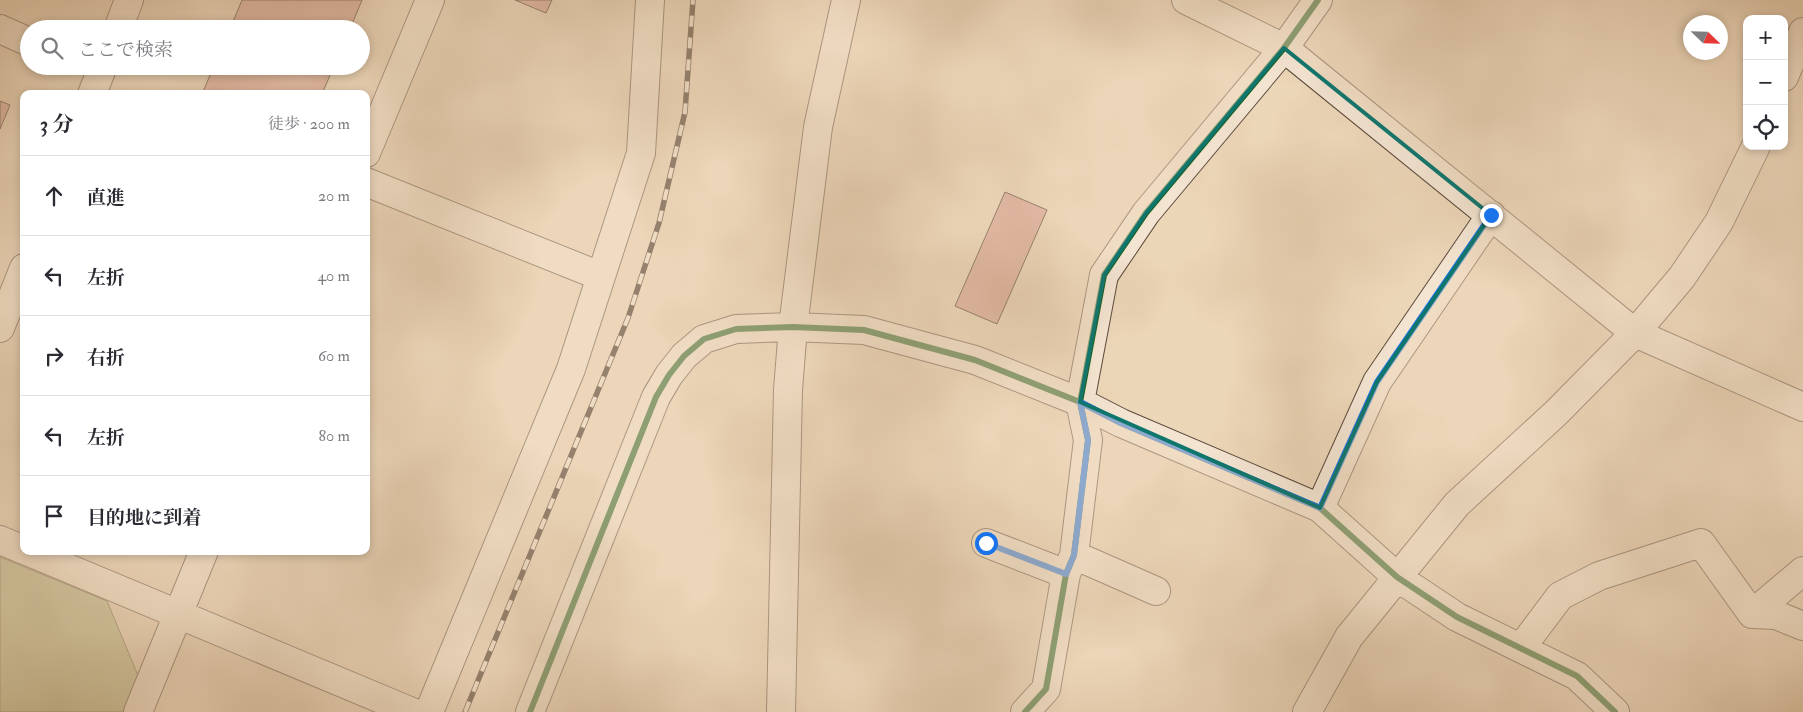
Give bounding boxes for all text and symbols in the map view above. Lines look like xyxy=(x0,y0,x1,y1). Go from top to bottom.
north arrow xyxy=(1683,15,1728,60)
map controls xyxy=(1743,15,1788,150)
button: + xyxy=(1743,15,1788,60)
search box xyxy=(20,20,370,75)
icon: search xyxy=(38,34,66,62)
text: ここで検索 xyxy=(78,38,173,62)
button: − xyxy=(1743,60,1788,105)
button: locate xyxy=(1743,105,1788,150)
text: 3 分 xyxy=(40,111,73,138)
text: 徒歩 · 200 m xyxy=(268,114,350,134)
icon: ahead xyxy=(40,182,68,210)
text: 直進 xyxy=(87,186,125,210)
text: 20 m xyxy=(318,186,350,206)
route end xyxy=(1480,204,1503,227)
icon: left xyxy=(40,262,68,290)
text: 左折 xyxy=(87,266,125,290)
text: 40 m xyxy=(317,266,350,286)
icon: right xyxy=(40,342,68,370)
text: 右折 xyxy=(87,346,125,370)
text: 60 m xyxy=(318,346,350,366)
icon: left xyxy=(40,422,68,450)
text: 左折 xyxy=(87,426,125,450)
text: 80 m xyxy=(319,426,350,446)
icon: arrive xyxy=(40,502,68,530)
text: 目的地に到着 xyxy=(87,506,201,530)
route start xyxy=(975,532,998,555)

